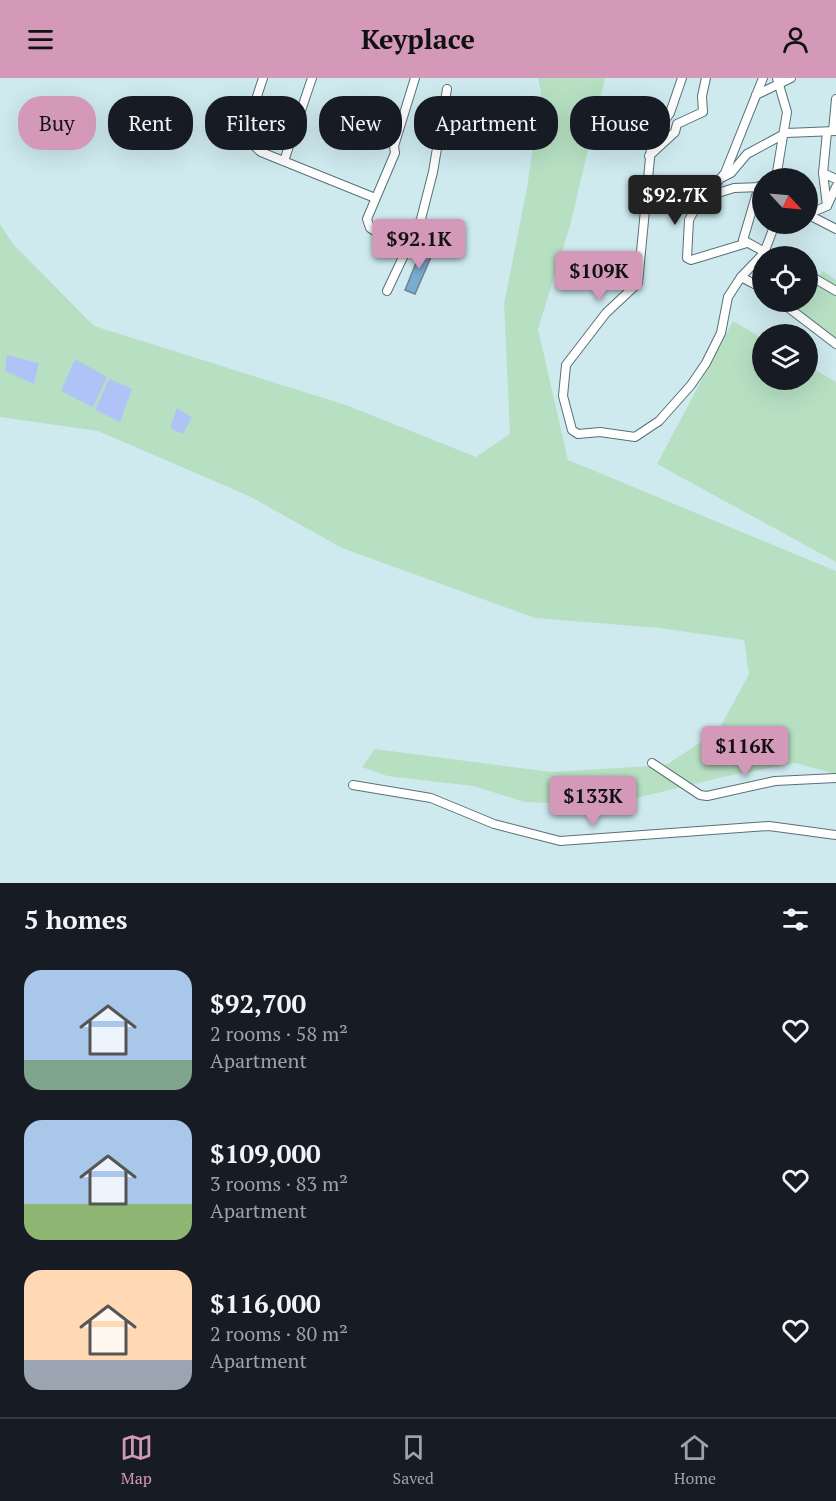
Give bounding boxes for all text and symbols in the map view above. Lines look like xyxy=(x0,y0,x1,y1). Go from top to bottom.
text: Keyplace xyxy=(361,21,475,57)
icon: menu xyxy=(24,23,57,56)
icon: person xyxy=(779,23,812,56)
chip: Buy xyxy=(18,96,96,150)
chip: Rent xyxy=(108,96,193,150)
chip: Filters xyxy=(205,96,307,150)
chip: New xyxy=(319,96,402,150)
chip: Apartment xyxy=(414,96,558,150)
chip: House xyxy=(570,96,670,150)
north arrow xyxy=(752,168,818,234)
map controls xyxy=(752,168,818,390)
pin: $92.7K xyxy=(626,175,724,226)
text: $92.7K xyxy=(642,181,708,208)
pin: $92.1K xyxy=(370,219,468,270)
text: $92.1K xyxy=(386,225,452,252)
button: locate xyxy=(752,246,818,312)
pin: $109K xyxy=(557,251,641,302)
text: $109K xyxy=(569,257,629,284)
button: layers xyxy=(752,324,818,390)
pin: $116K xyxy=(703,726,787,777)
text: $116K xyxy=(715,732,775,759)
pin: $133K xyxy=(551,776,635,827)
text: $133K xyxy=(563,782,623,809)
text: 5 homes xyxy=(24,902,128,936)
icon: filters xyxy=(779,903,812,936)
text: $92,700 xyxy=(210,986,306,1020)
icon: home xyxy=(72,994,144,1066)
icon: heart xyxy=(779,1014,812,1047)
text: 2 rooms · 58 m² xyxy=(210,1020,348,1047)
text: Apartment xyxy=(210,1047,307,1074)
text: $109,000 xyxy=(210,1136,321,1170)
icon: home xyxy=(72,1144,144,1216)
icon: heart xyxy=(779,1164,812,1197)
text: 3 rooms · 83 m² xyxy=(210,1170,348,1197)
text: Apartment xyxy=(210,1197,307,1224)
text: $116,000 xyxy=(210,1286,321,1320)
icon: home xyxy=(72,1294,144,1366)
icon: heart xyxy=(779,1314,812,1347)
text: 2 rooms · 80 m² xyxy=(210,1320,348,1347)
text: Apartment xyxy=(210,1347,307,1374)
tab: Map xyxy=(120,1431,153,1489)
tab: Saved xyxy=(393,1431,434,1489)
tab: Home xyxy=(674,1431,716,1489)

